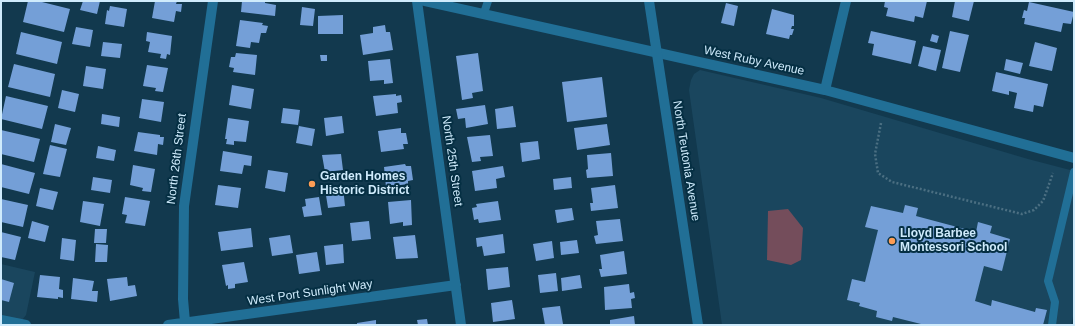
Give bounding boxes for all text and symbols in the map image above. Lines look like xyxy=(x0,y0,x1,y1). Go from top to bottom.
street label: West Ruby Avenue xyxy=(702,43,806,79)
street label: North Teutonia Avenue xyxy=(669,100,703,222)
street label: North 26th Street xyxy=(164,113,190,205)
street label: North 25th Street xyxy=(439,115,465,207)
place label: Garden Homes Historic District xyxy=(320,170,409,198)
marker: Garden Homes Historic District xyxy=(307,179,317,189)
place label: Lloyd Barbee Montessori School xyxy=(900,227,1007,255)
marker: Lloyd Barbee Montessori School xyxy=(887,236,897,246)
street label: West Port Sunlight Way xyxy=(247,277,373,309)

